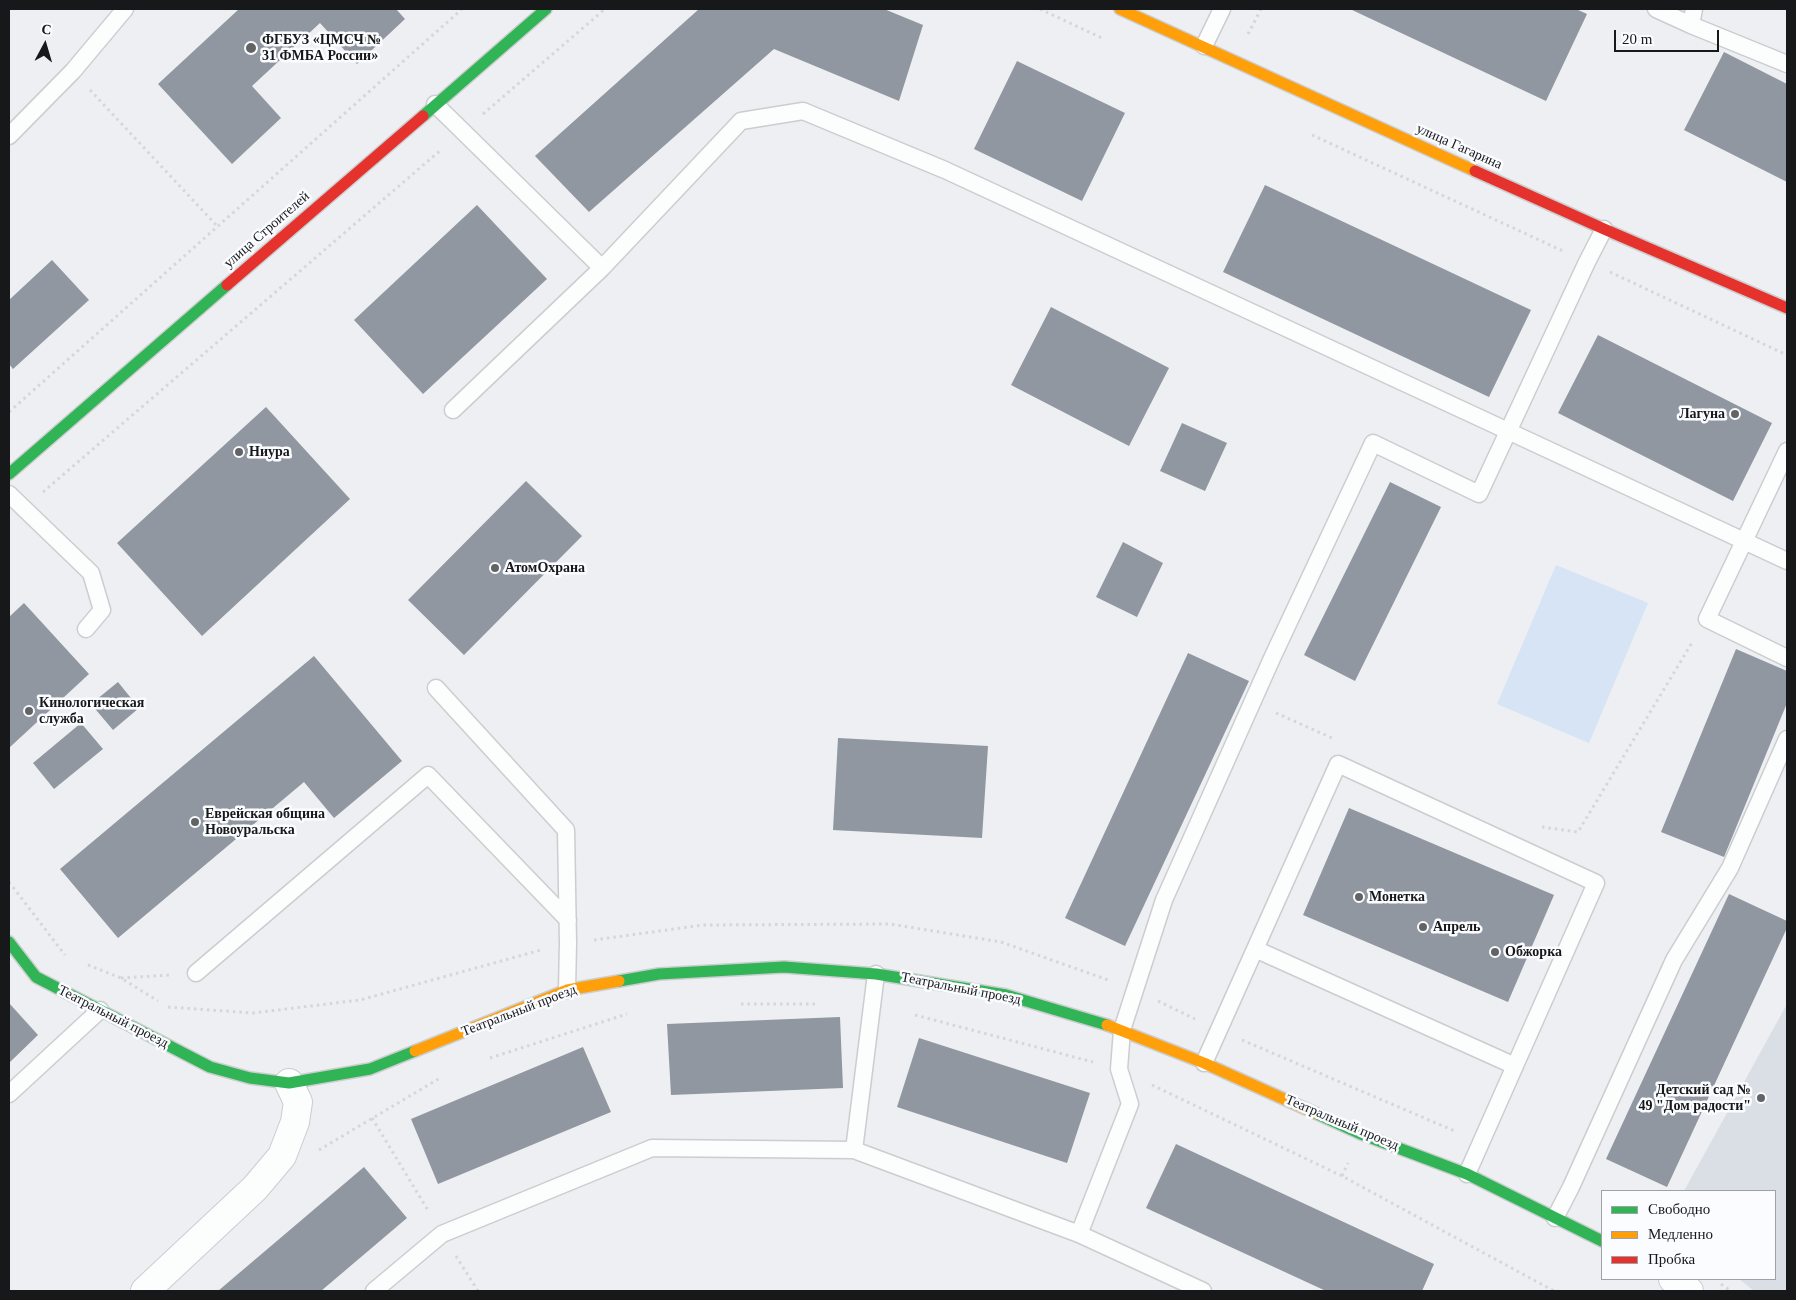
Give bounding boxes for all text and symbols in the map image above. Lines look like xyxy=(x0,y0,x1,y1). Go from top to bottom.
north arrow xyxy=(20,20,70,70)
scale bar xyxy=(1616,20,1721,52)
text: С xyxy=(41,22,52,38)
text: 20 m xyxy=(1622,31,1652,47)
place label: ФГБУЗ «ЦМСЧ № 31 ФМБА России» xyxy=(262,32,381,64)
marker: ФГБУЗ «ЦМСЧ № 31 ФМБА России» xyxy=(244,41,258,55)
street label: улица Гагарина xyxy=(1413,121,1505,173)
street label: улица Строителей xyxy=(221,188,313,272)
place label: Лагуна xyxy=(1679,406,1725,422)
marker: Лагуна xyxy=(1729,408,1741,420)
place label: Ниура xyxy=(249,444,290,460)
marker: Ниура xyxy=(233,446,245,458)
place label: АтомОхрана xyxy=(505,560,585,576)
marker: АтомОхрана xyxy=(489,562,501,574)
place label: Кинологическая служба xyxy=(39,695,144,728)
marker: Кинологическая служба xyxy=(23,705,35,717)
place label: Еврейская община Новоуральска xyxy=(205,806,325,839)
marker: Еврейская община Новоуральска xyxy=(189,816,201,828)
place label: Монетка xyxy=(1369,889,1425,905)
marker: Монетка xyxy=(1353,891,1365,903)
place label: Апрель xyxy=(1433,919,1480,935)
marker: Апрель xyxy=(1417,921,1429,933)
place label: Обжорка xyxy=(1505,944,1562,960)
marker: Обжорка xyxy=(1489,946,1501,958)
street label: Театральный проезд xyxy=(900,969,1022,1009)
street label: Театральный проезд xyxy=(459,981,579,1041)
street label: Театральный проезд xyxy=(55,982,171,1052)
place label: Детский сад № 49 "Дом радости" xyxy=(1639,1082,1751,1114)
street label: Театральный проезд xyxy=(1283,1092,1401,1154)
marker: Детский сад № 49 "Дом радости" xyxy=(1755,1092,1767,1104)
legend xyxy=(1601,1190,1776,1280)
text: Свободно xyxy=(1648,1201,1710,1217)
text: Медленно xyxy=(1648,1226,1713,1242)
text: Пробка xyxy=(1648,1251,1695,1267)

